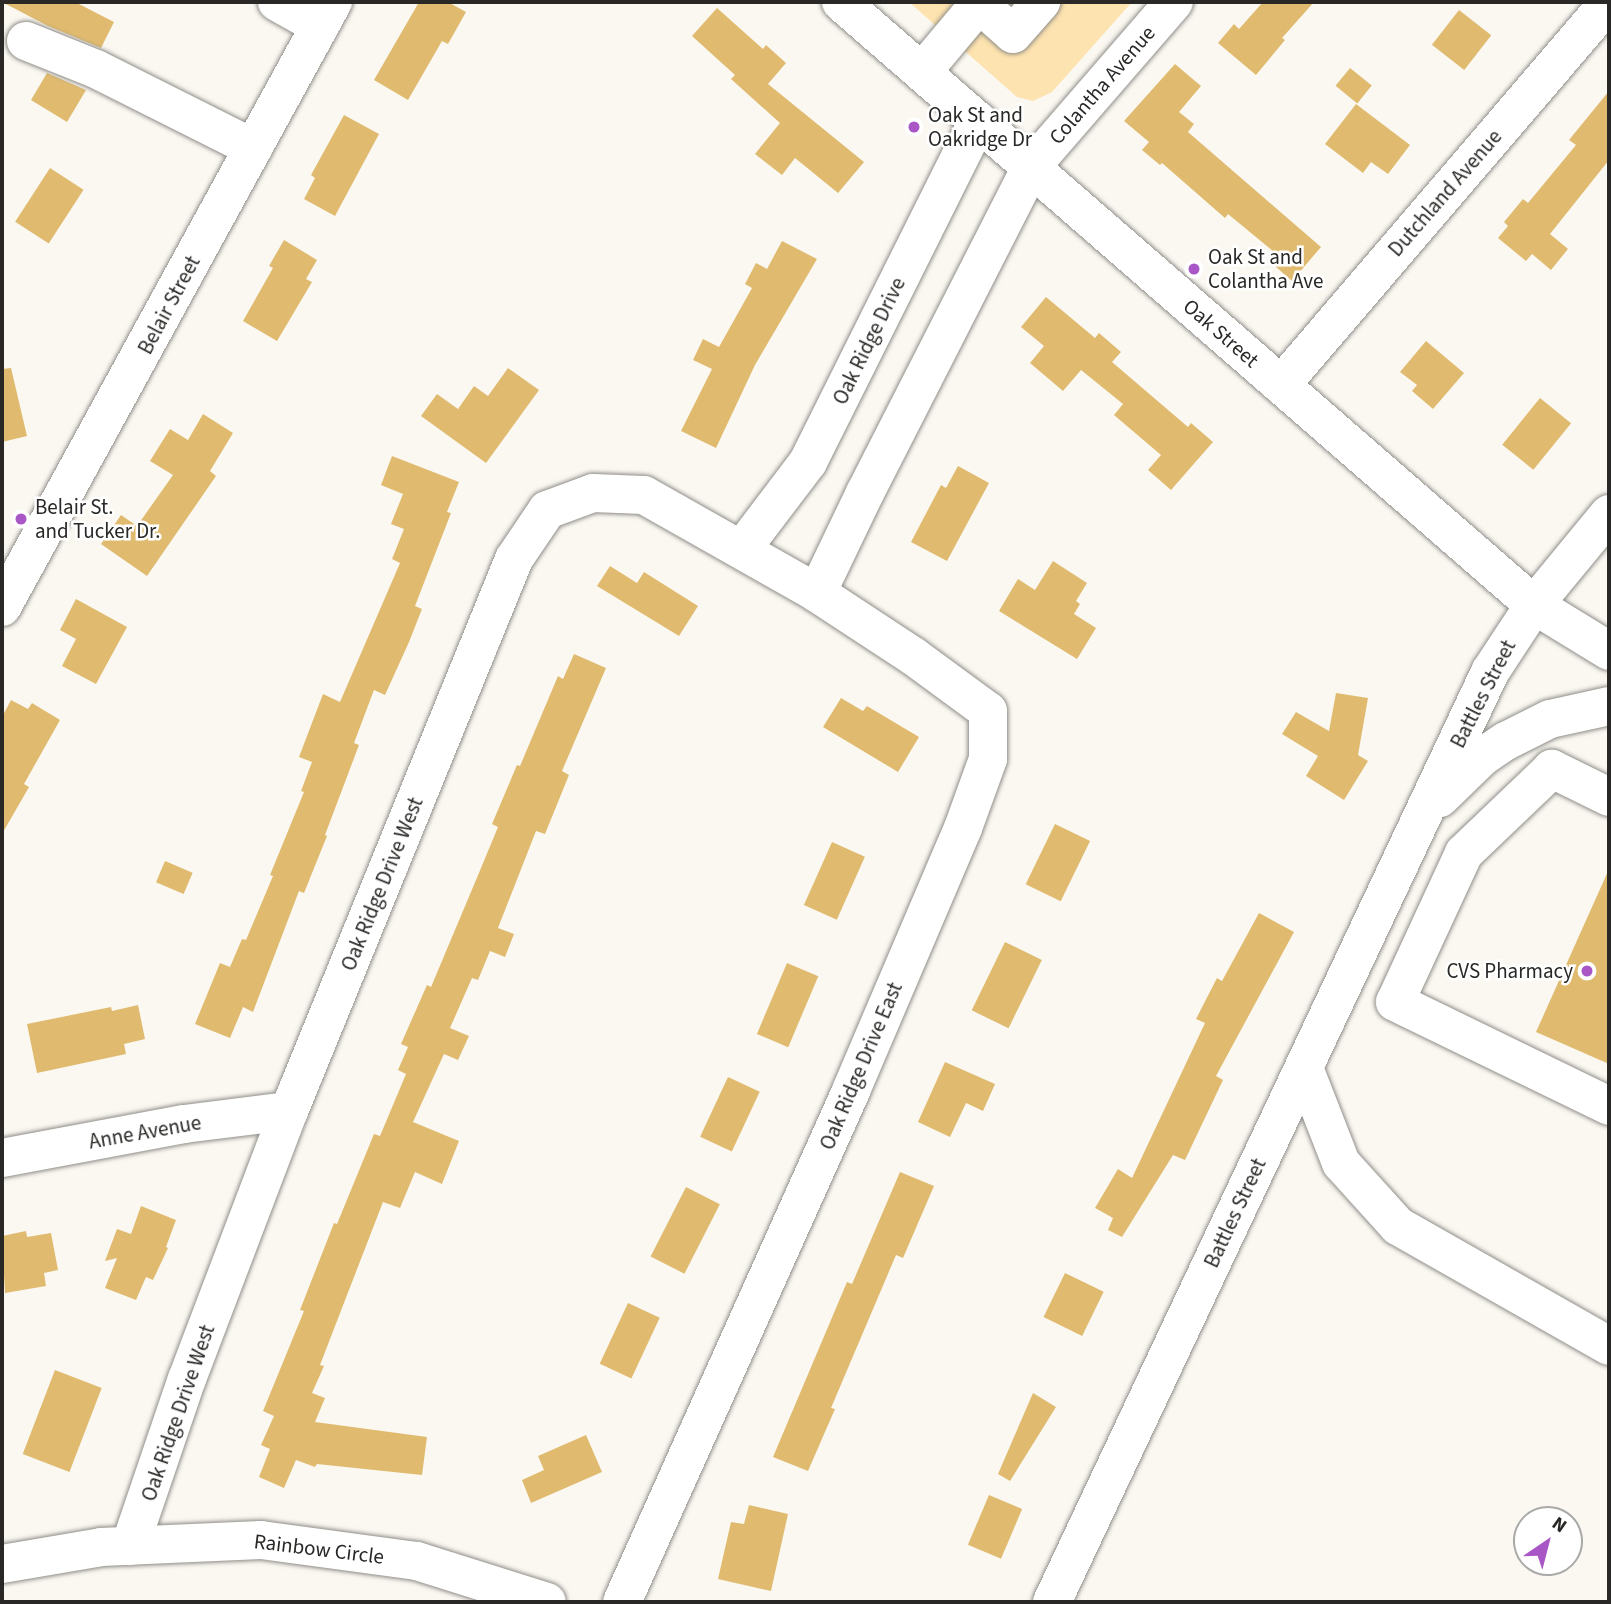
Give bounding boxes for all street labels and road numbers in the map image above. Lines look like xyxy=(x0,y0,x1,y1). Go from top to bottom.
street label: Colantha Avenue xyxy=(1044,21,1160,149)
street label: Dutchland Avenue xyxy=(1383,124,1507,262)
street label: Belair Street xyxy=(133,251,205,359)
street label: Oak Ridge Drive xyxy=(827,273,911,409)
street label: Oak Street xyxy=(1178,293,1264,373)
street label: Battles Street xyxy=(1445,636,1521,752)
street label: Oak Ridge Drive West xyxy=(336,794,428,974)
street label: Oak Ridge Drive East xyxy=(814,978,908,1154)
street label: Anne Avenue xyxy=(87,1110,203,1154)
street label: Battles Street xyxy=(1199,1154,1271,1272)
street label: Oak Ridge Drive West xyxy=(136,1321,220,1505)
street label: Rainbow Circle xyxy=(252,1529,386,1569)

